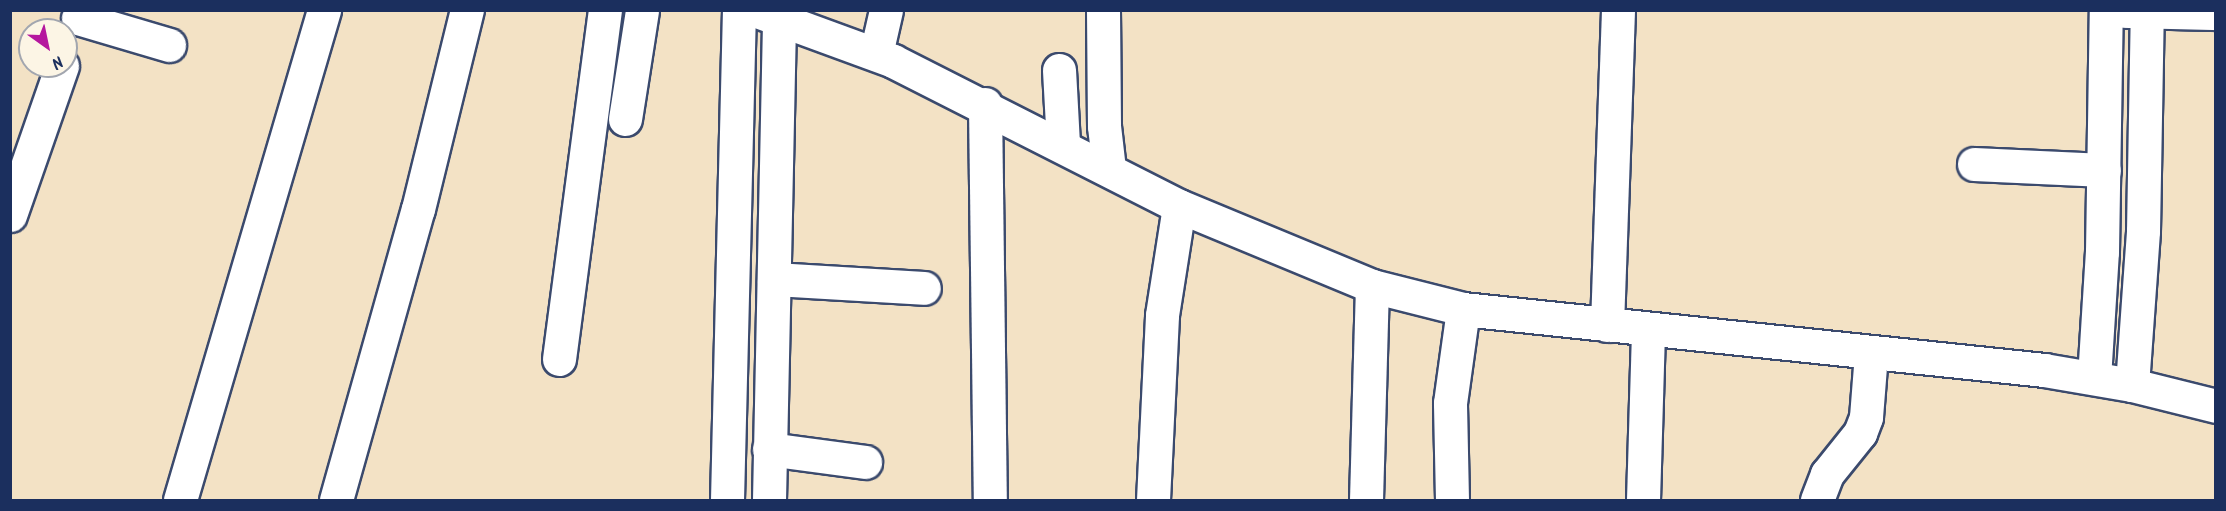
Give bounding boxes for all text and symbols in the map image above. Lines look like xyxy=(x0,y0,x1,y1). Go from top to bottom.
north arrow xyxy=(18,18,78,78)
text: N xyxy=(46,49,68,75)

